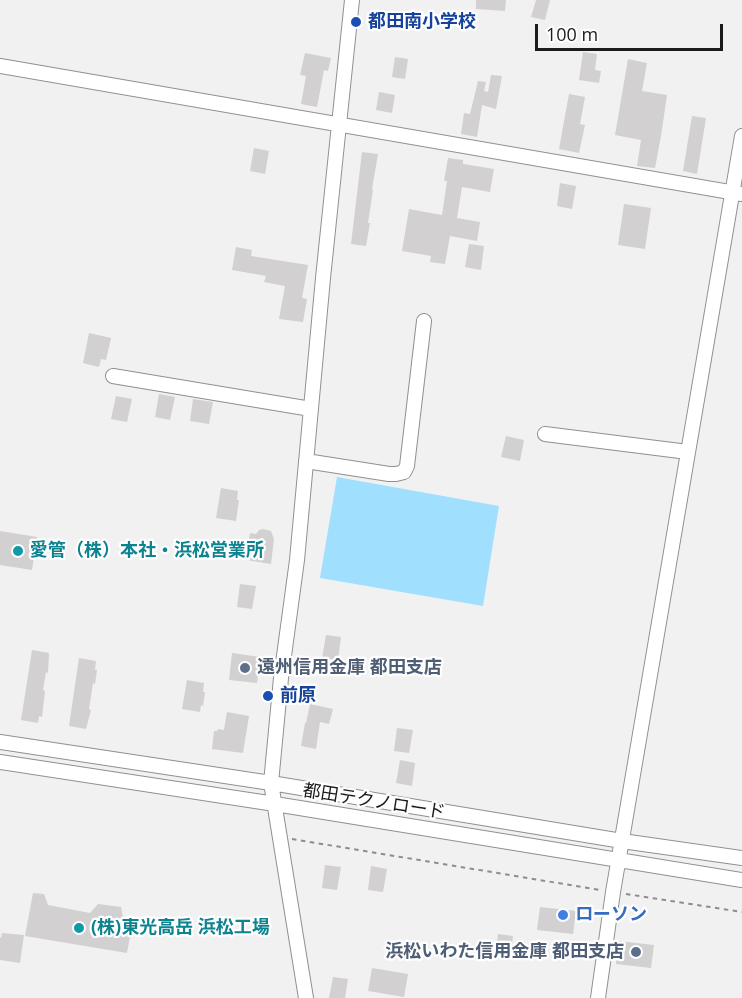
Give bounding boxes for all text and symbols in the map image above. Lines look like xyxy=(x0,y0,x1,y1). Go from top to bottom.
place label: 都田南小学校 xyxy=(368,11,476,33)
scale bar xyxy=(538,12,726,50)
marker: 都田南小学校 xyxy=(349,15,363,29)
text: 100 m xyxy=(546,22,598,46)
place label: 愛管（株）本社・浜松営業所 xyxy=(30,540,264,562)
marker: 愛管（株）本社・浜松営業所 xyxy=(11,544,25,558)
place label: 遠州信用金庫 都田支店 xyxy=(257,657,442,679)
marker: 遠州信用金庫 都田支店 xyxy=(238,661,252,675)
place label: 前原 xyxy=(280,685,316,707)
marker: 前原 xyxy=(261,689,275,703)
street label: 都田テクノロード xyxy=(301,780,447,824)
place label: ローソン xyxy=(575,904,647,926)
marker: ローソン xyxy=(556,908,570,922)
place label: (株)東光高岳 浜松工場 xyxy=(91,917,270,939)
marker: (株)東光高岳 浜松工場 xyxy=(72,921,86,935)
place label: 浜松いわた信用金庫 都田支店 xyxy=(385,941,624,963)
marker: 浜松いわた信用金庫 都田支店 xyxy=(629,945,643,959)

